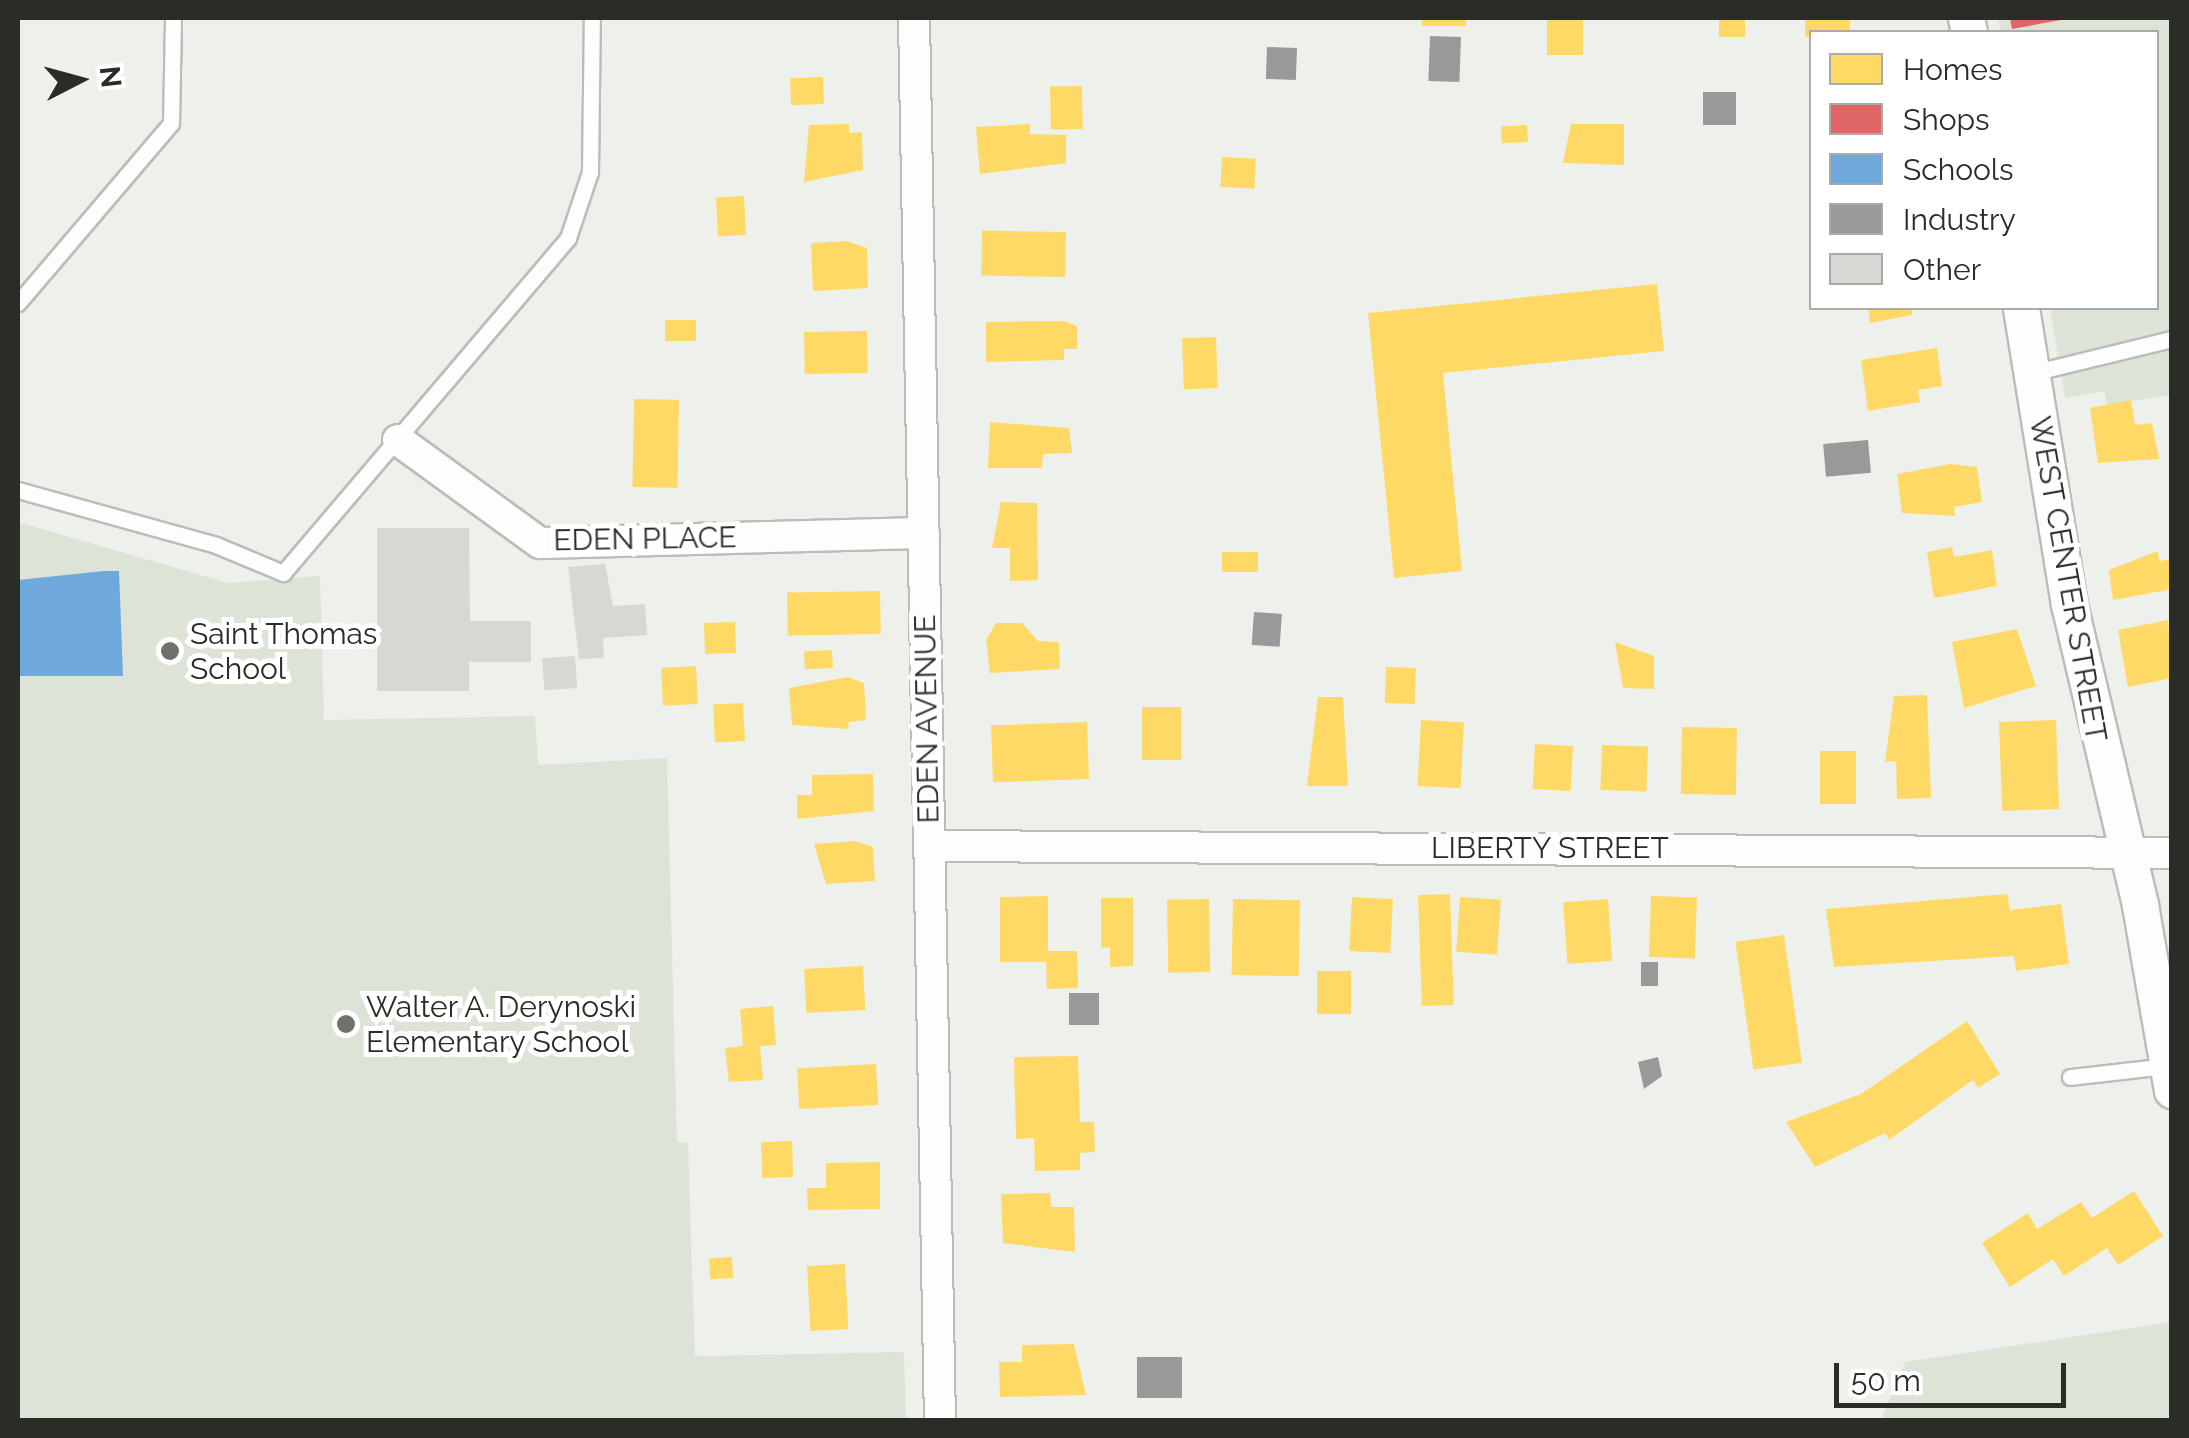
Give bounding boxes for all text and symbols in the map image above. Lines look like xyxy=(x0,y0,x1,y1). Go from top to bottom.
north arrow xyxy=(30,30,130,130)
legend xyxy=(1809,30,2159,310)
text: Homes xyxy=(1903,52,2002,87)
text: N xyxy=(93,64,128,89)
text: Shops xyxy=(1903,102,1990,137)
text: Schools xyxy=(1903,152,2014,187)
text: Industry xyxy=(1903,202,2016,237)
text: Other xyxy=(1903,252,1981,287)
street label: WEST CENTER STREET xyxy=(2022,413,2114,745)
street label: EDEN PLACE xyxy=(553,519,737,559)
street label: EDEN AVENUE xyxy=(907,614,947,824)
place label: Saint Thomas School xyxy=(190,616,378,686)
marker: Saint Thomas School xyxy=(159,640,181,662)
street label: LIBERTY STREET xyxy=(1431,830,1669,866)
place label: Walter A. Derynoski Elementary School xyxy=(366,989,638,1060)
marker: Walter A. Derynoski Elementary School xyxy=(335,1013,357,1035)
scale bar xyxy=(1839,1343,2072,1405)
text: 50 m xyxy=(1851,1363,1921,1398)

